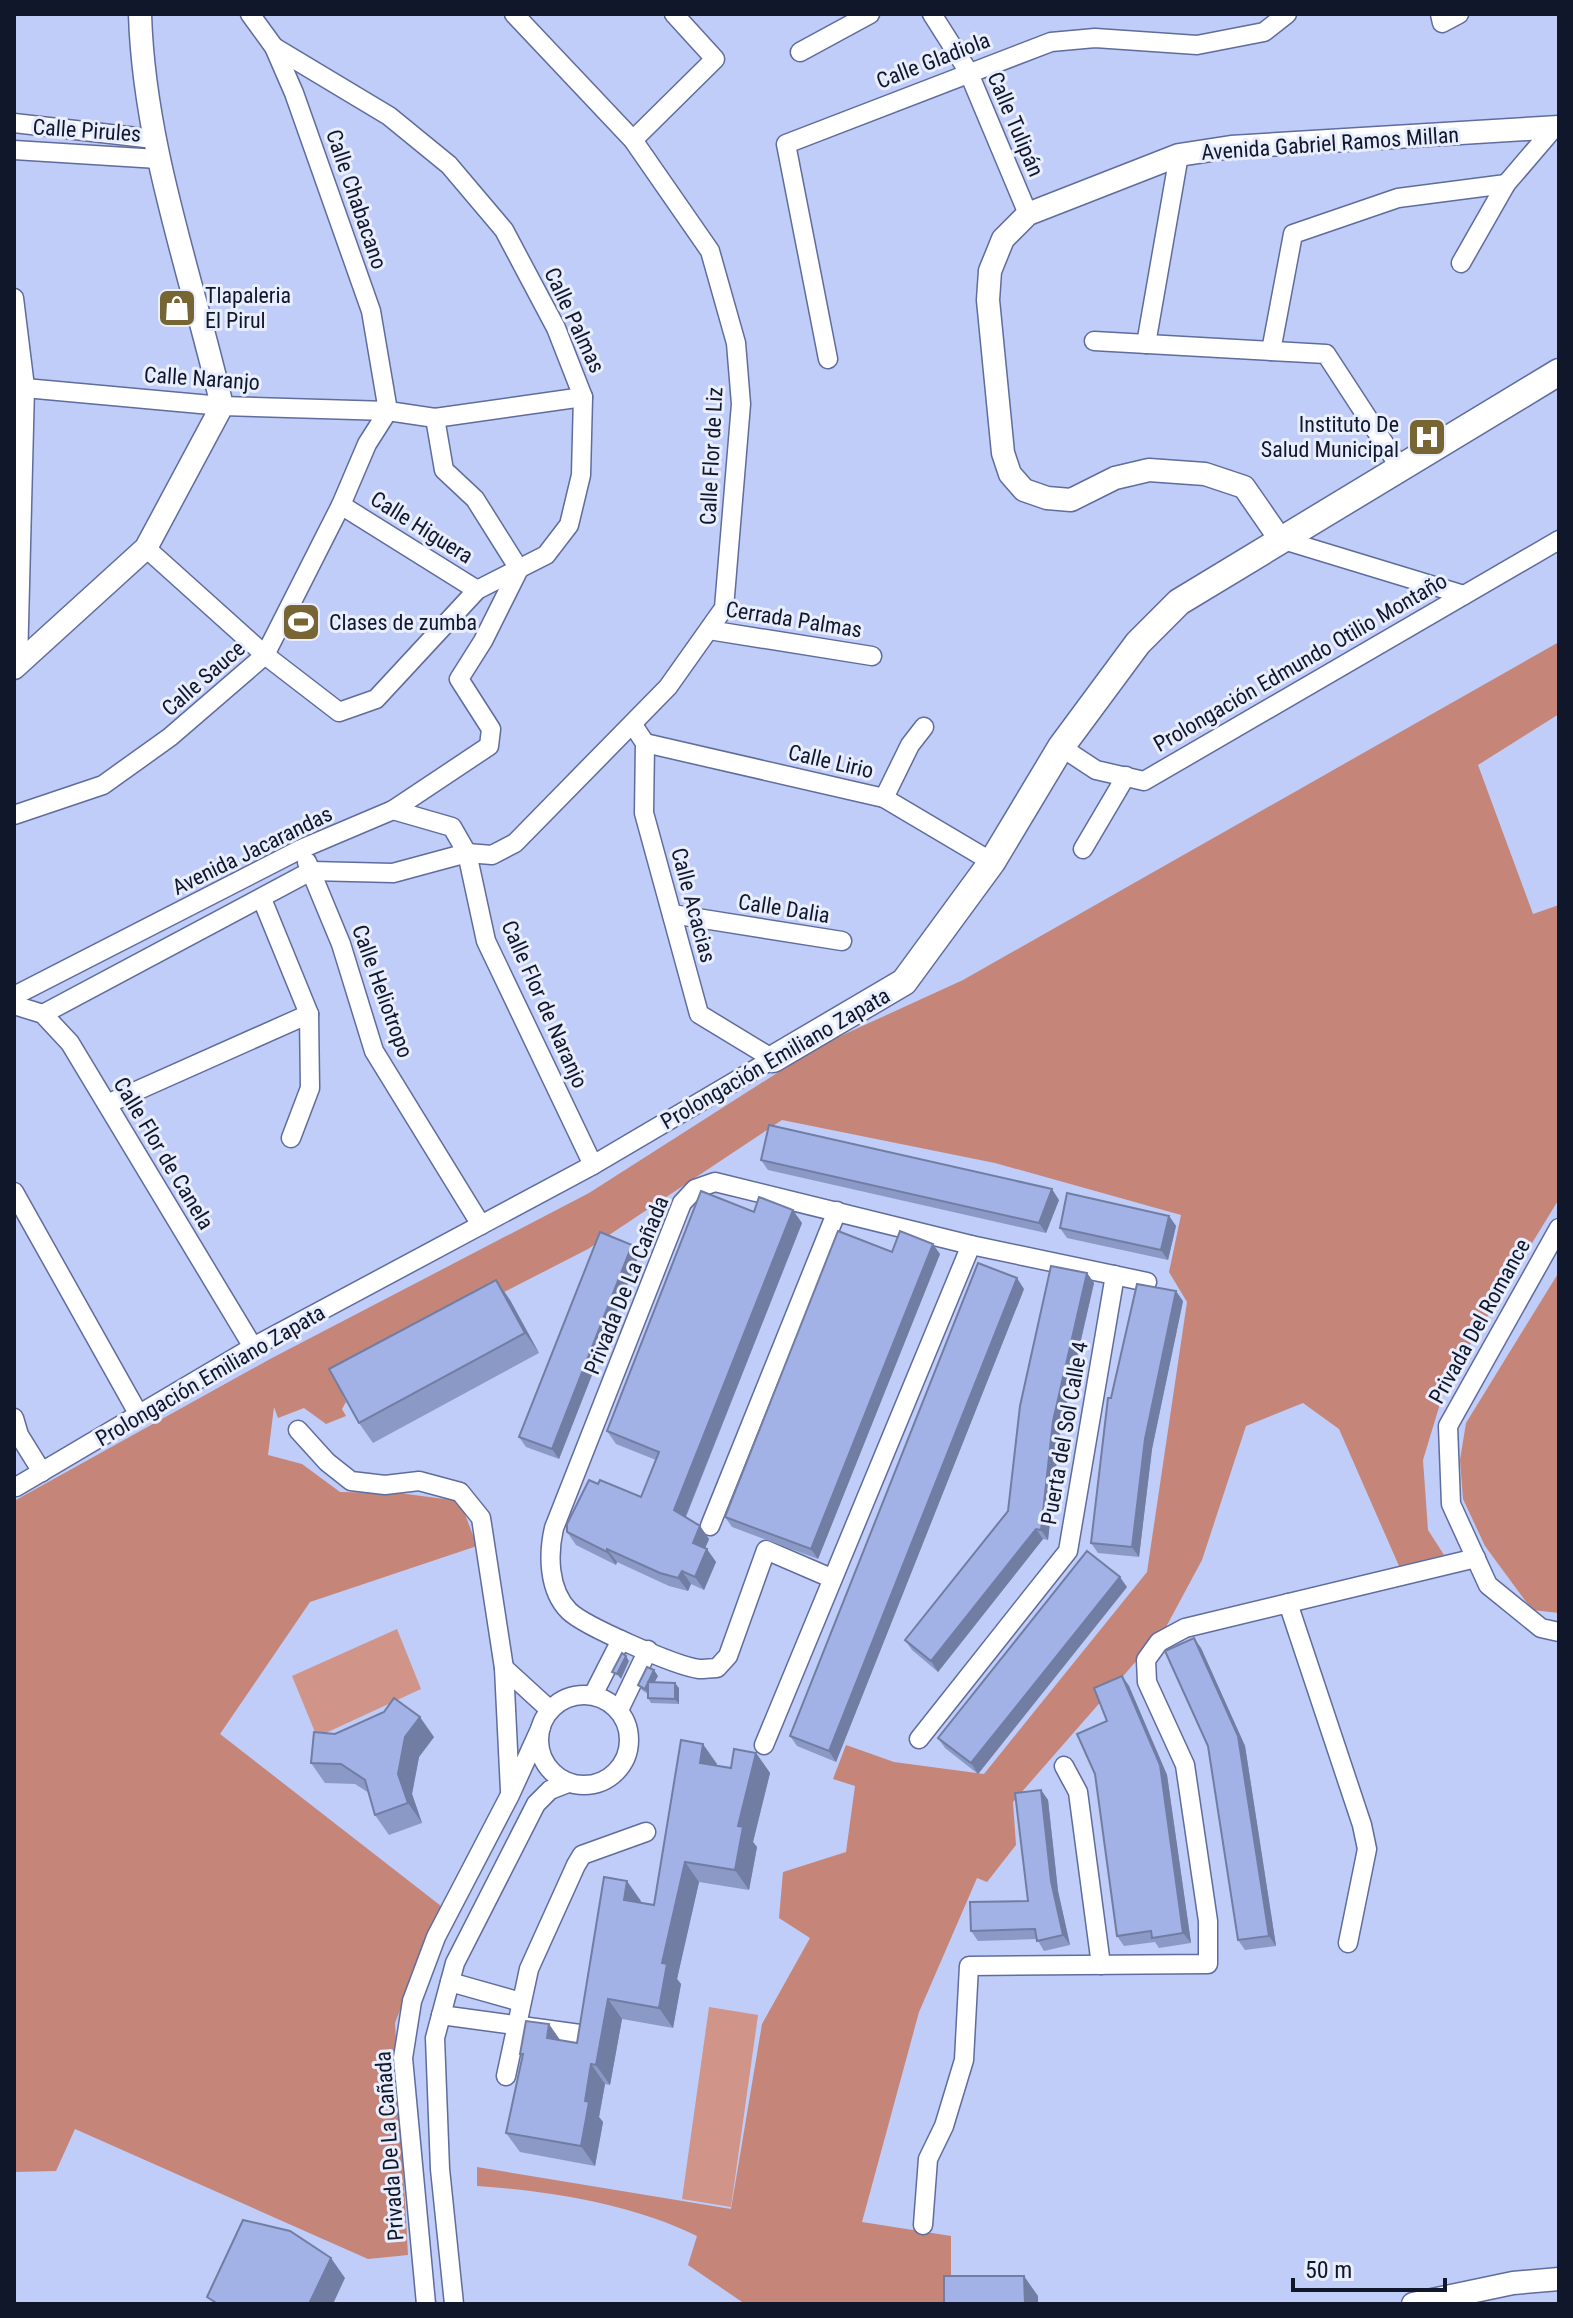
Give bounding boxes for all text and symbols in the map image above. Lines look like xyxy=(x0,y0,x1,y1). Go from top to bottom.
street label: Calle Gladiola xyxy=(873,27,994,94)
street label: Calle Tulipán xyxy=(982,68,1049,180)
street label: Calle Pirules xyxy=(32,114,142,147)
street label: Avenida Gabriel Ramos Millan xyxy=(1200,122,1460,165)
street label: Calle Chabacano xyxy=(321,126,392,272)
street label: Calle Palmas xyxy=(539,264,610,377)
place label: Tlapaleria El Pirul xyxy=(205,283,291,333)
shop icon: Tlapaleria El Pirul xyxy=(156,287,198,329)
street label: Calle Naranjo xyxy=(143,362,261,395)
street label: Calle Flor de Liz xyxy=(695,386,728,526)
place label: Instituto De Salud Municipal xyxy=(1261,412,1399,462)
hospital icon: Instituto De Salud Municipal xyxy=(1406,416,1448,458)
street label: Calle Higuera xyxy=(366,486,477,569)
street label: Prolongación Edmundo Otilio Montaño xyxy=(1149,568,1451,757)
street label: Cerrada Palmas xyxy=(724,596,864,643)
sports icon: Clases de zumba xyxy=(280,601,322,643)
place label: Clases de zumba xyxy=(329,610,477,635)
street label: Calle Sauce xyxy=(157,636,250,721)
street label: Calle Lirio xyxy=(786,740,876,783)
street label: Avenida Jacarandas xyxy=(168,801,336,900)
street label: Calle Acacias xyxy=(666,845,721,965)
street label: Calle Dalia xyxy=(736,889,831,928)
street label: Calle Flor de Naranjo xyxy=(496,917,593,1092)
street label: Calle Heliotropo xyxy=(347,921,418,1061)
street label: Prolongación Emiliano Zapata xyxy=(656,983,894,1134)
street label: Calle Flor de Canela xyxy=(108,1073,219,1234)
street label: Privada De La Cañada xyxy=(579,1192,674,1378)
street label: Privada Del Romance xyxy=(1424,1235,1535,1408)
street label: Prolongación Emiliano Zapata xyxy=(91,1300,329,1451)
street label: Puerta del Sol Calle 4 xyxy=(1036,1339,1093,1527)
street label: Privada De La Cañada xyxy=(370,2050,409,2242)
scale bar xyxy=(1293,2242,1445,2292)
text: 50 m xyxy=(1305,2256,1352,2284)

